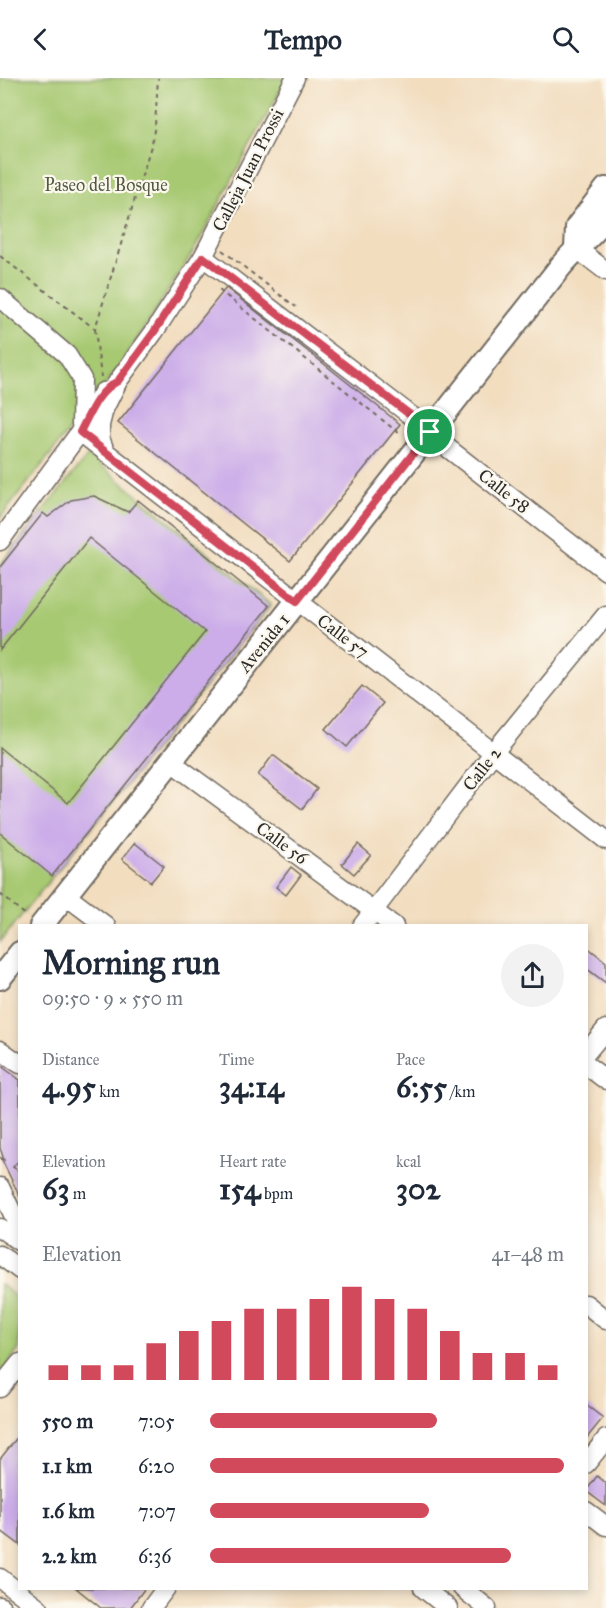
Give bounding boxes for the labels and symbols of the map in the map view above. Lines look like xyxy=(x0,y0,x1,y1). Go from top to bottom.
street label: Calleja Juan Prossi xyxy=(208,105,289,235)
park label: Paseo del Bosque xyxy=(44,174,168,197)
pin xyxy=(404,406,455,457)
street label: Calle 58 xyxy=(474,464,534,518)
street label: Avenida 1 xyxy=(233,609,294,678)
street label: Calle 57 xyxy=(313,609,373,663)
street label: Calle 2 xyxy=(458,743,506,795)
street label: Calle 56 xyxy=(252,817,313,870)

